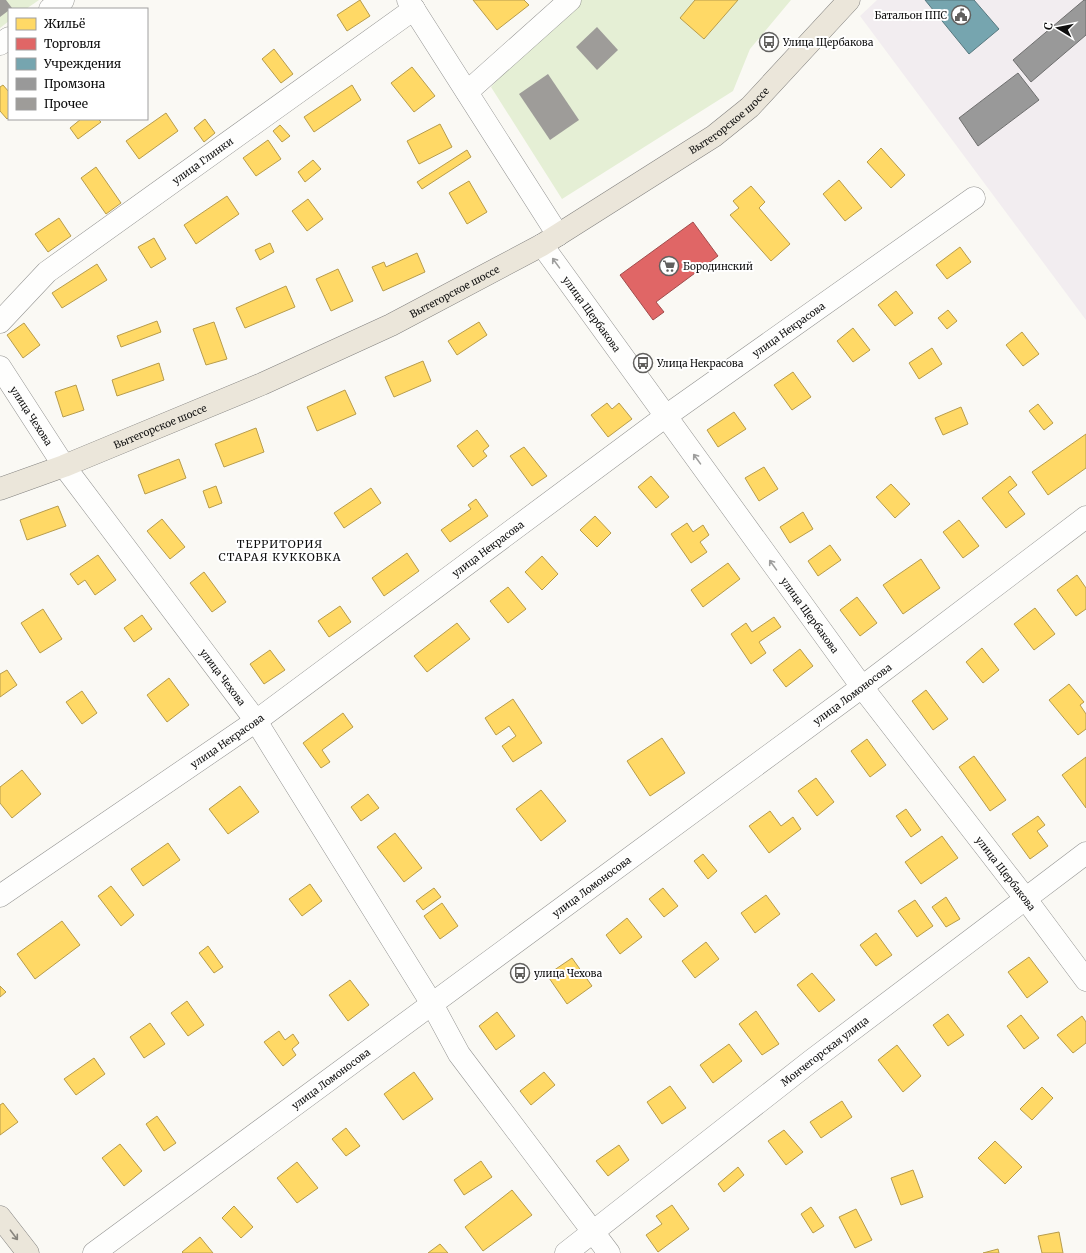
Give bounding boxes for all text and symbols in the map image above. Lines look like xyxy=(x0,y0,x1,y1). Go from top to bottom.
public building icon: Батальон ППС xyxy=(950,4,972,26)
legend xyxy=(8,8,148,120)
north arrow xyxy=(1038,8,1078,48)
place label: Батальон ППС xyxy=(874,9,947,22)
text: Жильё xyxy=(44,16,85,31)
text: С xyxy=(1041,21,1056,31)
bus stop icon: Улица Щербакова xyxy=(758,31,780,53)
text: Торговля xyxy=(44,36,101,51)
place label: Улица Щербакова xyxy=(782,36,874,49)
text: Учреждения xyxy=(43,56,121,71)
text: Промзона xyxy=(44,76,106,91)
street label: Вытегорское шоссе xyxy=(686,84,772,157)
text: Прочее xyxy=(44,96,88,111)
street label: улица Глинки xyxy=(170,134,236,187)
supermarket icon: Бородинский xyxy=(658,255,680,277)
one-way arrow xyxy=(552,258,560,269)
place label: Бородинский xyxy=(683,260,753,273)
street label: Вытегорское шоссе xyxy=(407,262,501,320)
street label: улица Щербакова xyxy=(560,273,624,355)
street label: улица Некрасова xyxy=(749,299,828,360)
bus stop icon: Улица Некрасова xyxy=(632,352,654,374)
place label: Улица Некрасова xyxy=(656,357,744,370)
street label: улица Чехова xyxy=(8,384,56,448)
street label: Вытегорское шоссе xyxy=(112,401,209,451)
one-way arrow xyxy=(693,454,701,465)
street label: улица Некрасова xyxy=(449,517,527,580)
district label: ТЕРРИТОРИЯ СТАРАЯ КУККОВКА xyxy=(218,537,342,564)
one-way arrow xyxy=(769,559,777,570)
street label: улица Щербакова xyxy=(778,575,842,656)
street label: улица Чехова xyxy=(197,646,249,709)
street label: улица Ломоносова xyxy=(810,660,895,727)
street label: улица Некрасова xyxy=(188,711,267,771)
street label: улица Щербакова xyxy=(973,833,1039,914)
street label: улица Ломоносова xyxy=(550,853,634,920)
bus stop icon: улица Чехова xyxy=(509,962,531,984)
place label: улица Чехова xyxy=(534,967,603,980)
street label: Мончегорская улица xyxy=(778,1013,871,1089)
street label: улица Ломоносова xyxy=(289,1045,373,1112)
one-way arrow xyxy=(10,1229,18,1240)

